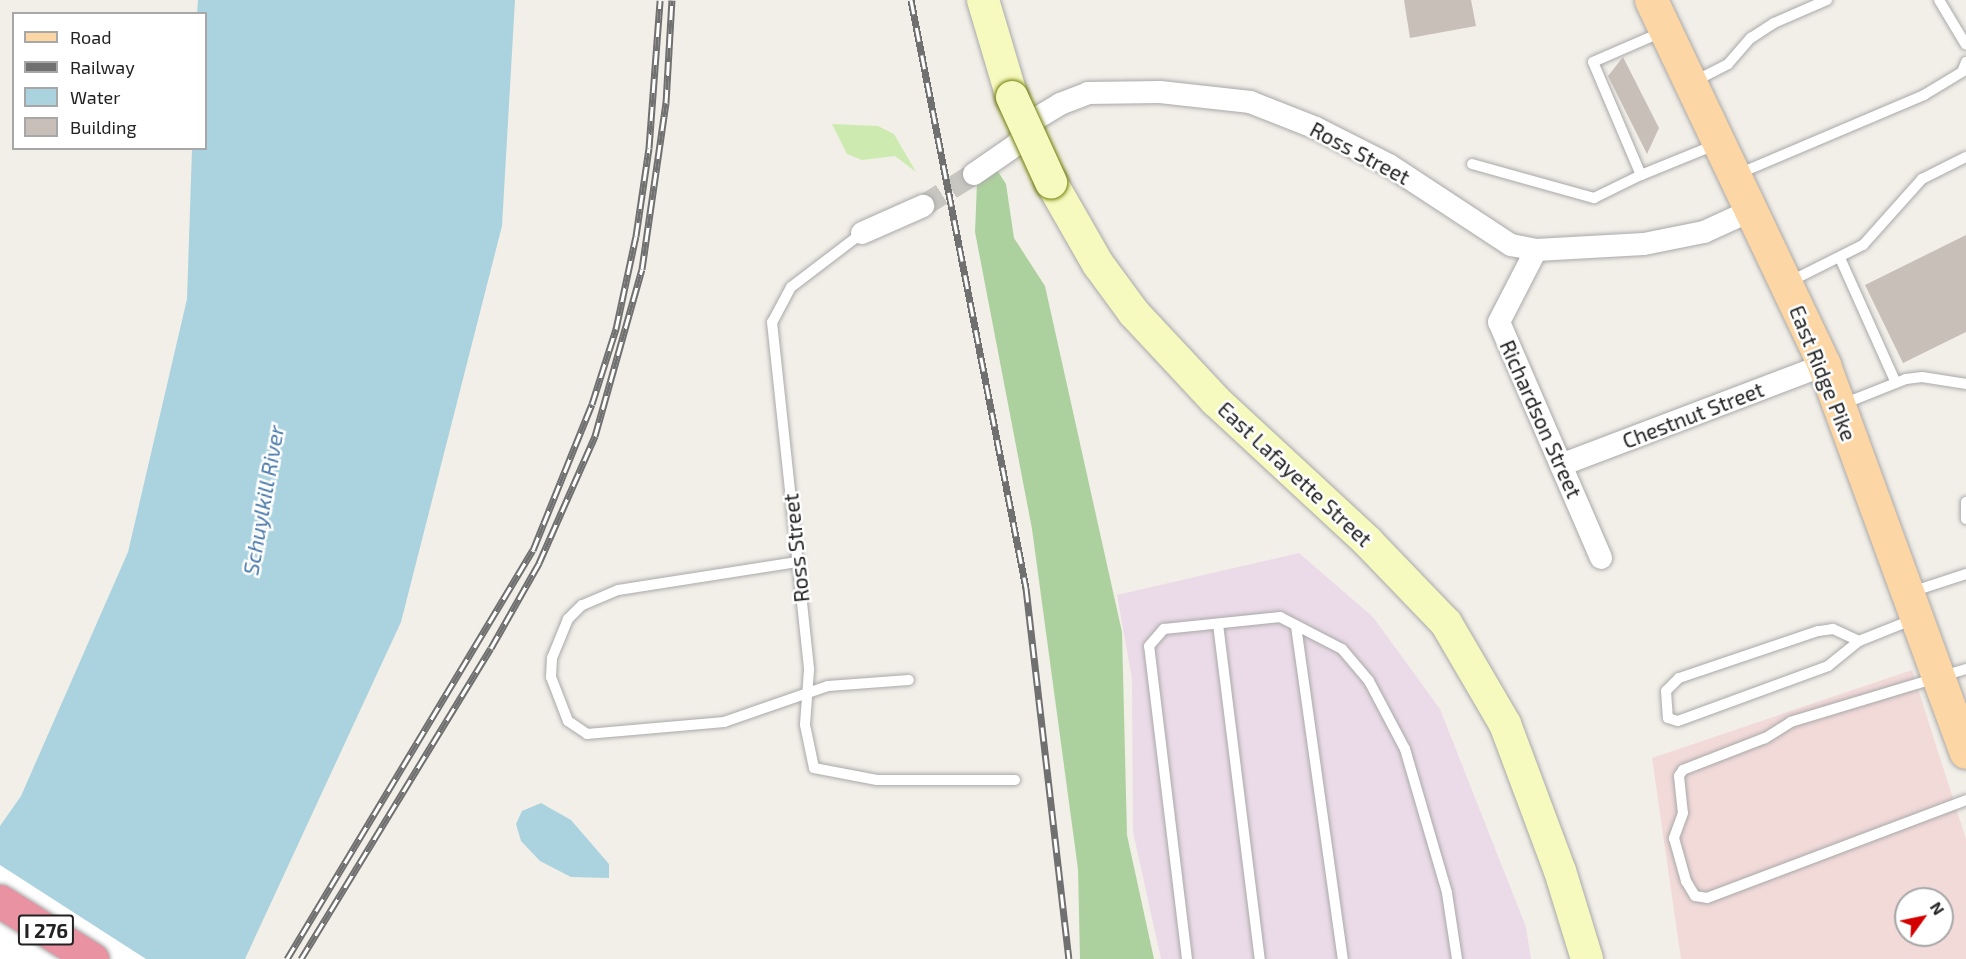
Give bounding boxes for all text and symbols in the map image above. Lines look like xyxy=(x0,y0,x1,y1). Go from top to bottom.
legend xyxy=(12,12,207,150)
text: Road xyxy=(70,26,111,48)
text: Railway xyxy=(70,56,135,78)
text: Water xyxy=(70,86,120,108)
text: Building xyxy=(70,116,137,138)
street label: Ross Street xyxy=(1306,116,1414,190)
street label: East Ridge Pike xyxy=(1784,302,1862,444)
street label: Richardson Street xyxy=(1495,336,1587,502)
street label: Chestnut Street xyxy=(1619,376,1767,454)
street label: East Lafayette Street xyxy=(1213,396,1377,552)
water label: Schuylkill River xyxy=(237,423,289,577)
street label: Ross Street xyxy=(778,492,814,604)
north arrow xyxy=(1894,887,1954,947)
text: N xyxy=(1927,898,1949,918)
road number: I 276 xyxy=(18,913,74,947)

